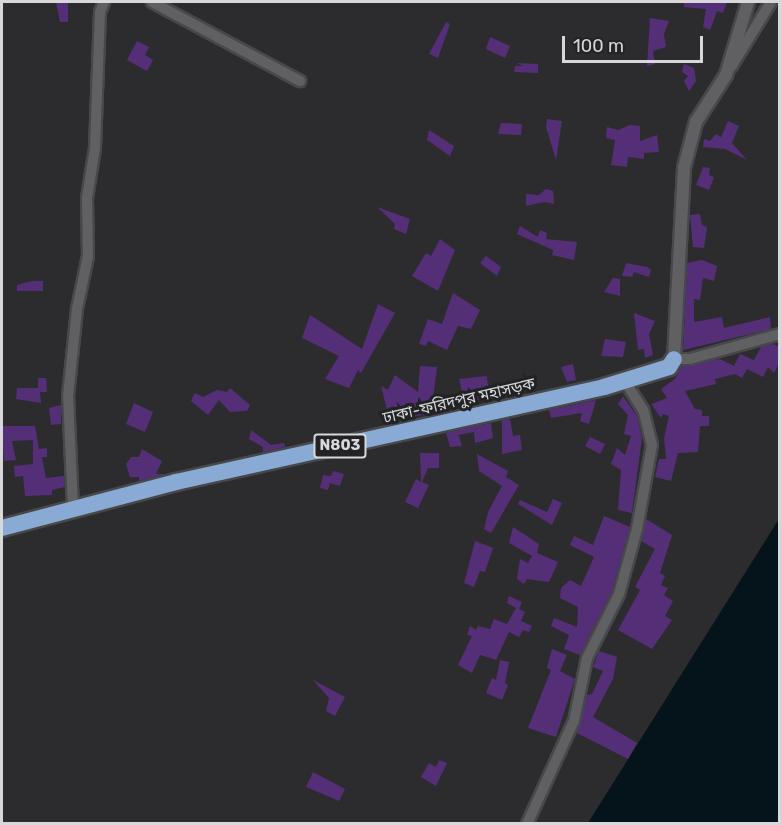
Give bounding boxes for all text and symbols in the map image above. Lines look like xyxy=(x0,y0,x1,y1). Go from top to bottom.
scale bar xyxy=(565,24,706,62)
text: 100 m xyxy=(573,35,624,57)
street label: ঢাকা-ফরিদপুর মহাসড়ক xyxy=(381,374,537,428)
road number: N803 xyxy=(313,434,367,458)

